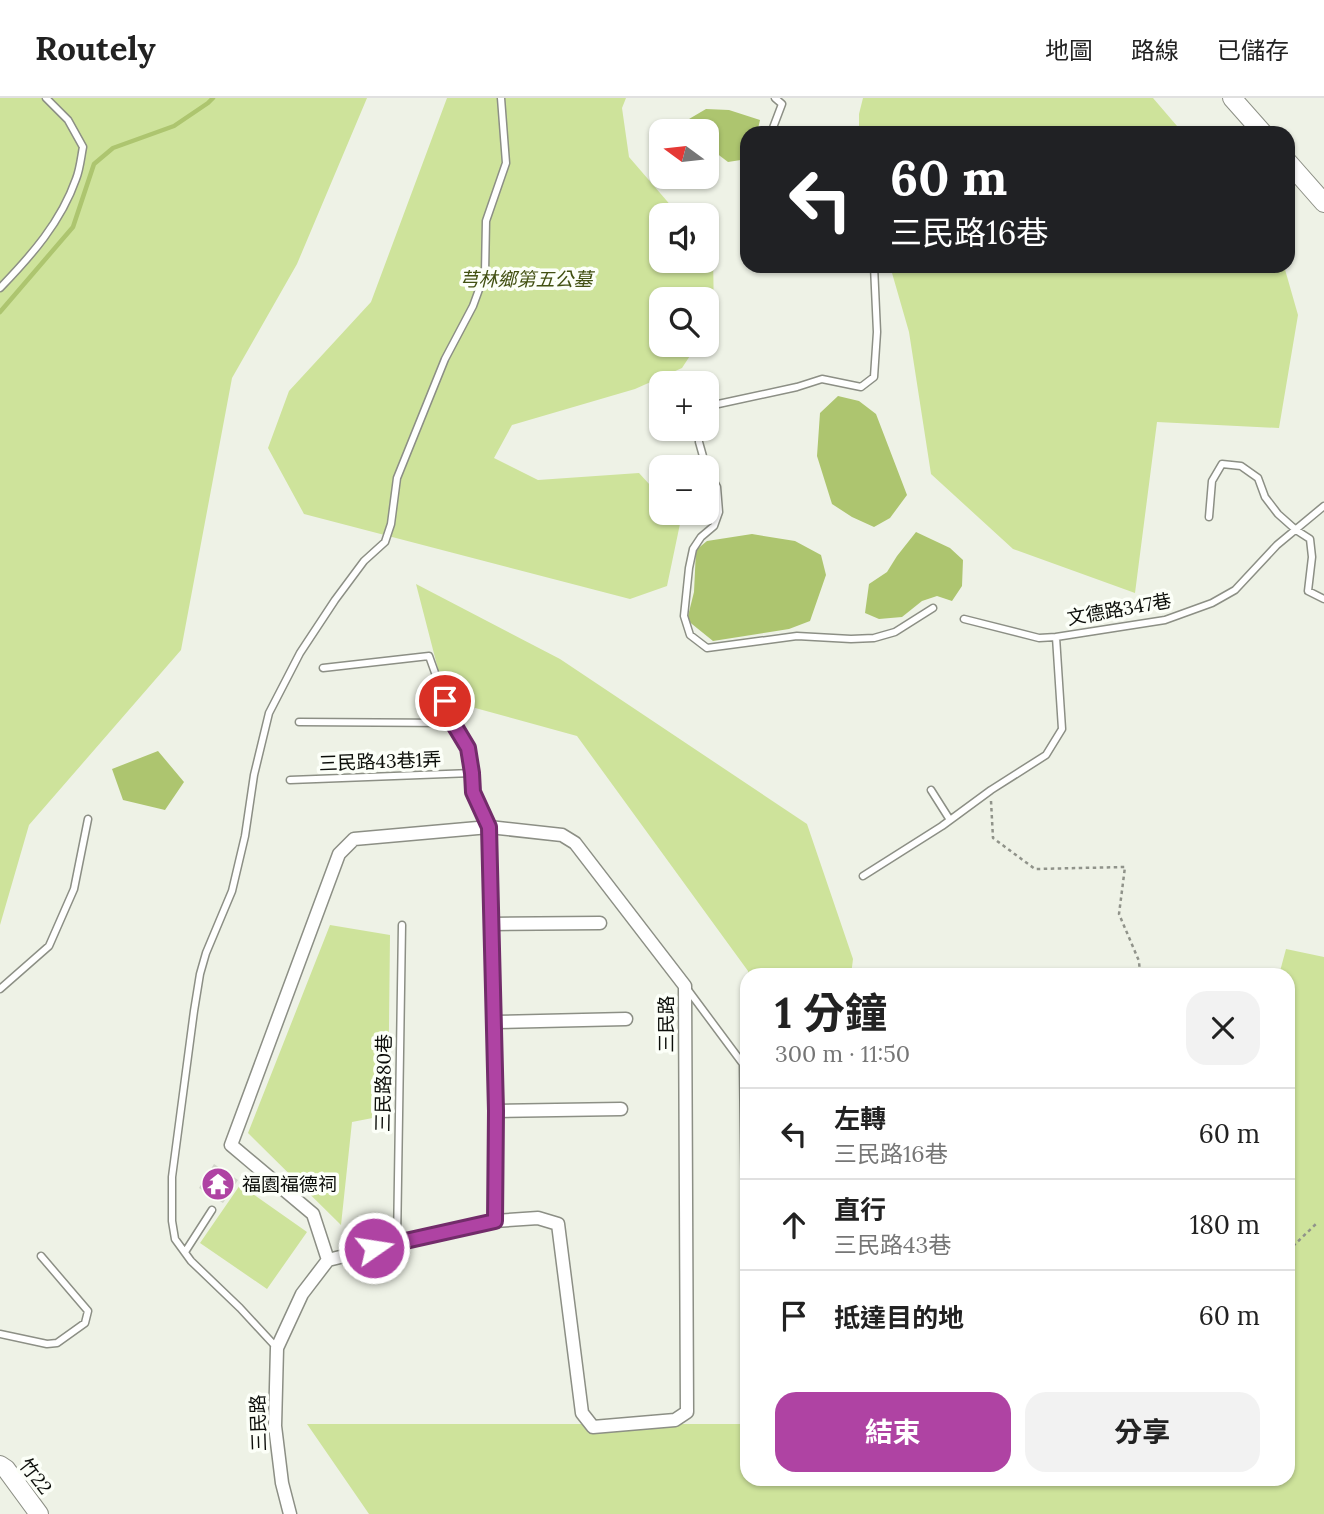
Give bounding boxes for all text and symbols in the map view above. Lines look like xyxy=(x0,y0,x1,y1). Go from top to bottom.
text: Routely xyxy=(35,27,156,69)
text: 地圖 xyxy=(1045,35,1093,66)
text: 路線 xyxy=(1131,35,1179,66)
text: 已儲存 xyxy=(1217,35,1289,66)
north arrow xyxy=(649,119,719,189)
map controls xyxy=(649,119,719,525)
text: 60 m xyxy=(890,146,1007,208)
icon: left xyxy=(775,154,866,245)
button: sound xyxy=(649,203,719,273)
text: 三民路16巷 xyxy=(890,212,1048,253)
park label: 芎林鄉第五公墓 xyxy=(459,267,595,291)
button: search xyxy=(649,287,719,357)
button: + xyxy=(649,371,719,441)
button: − xyxy=(649,455,719,525)
street label: 文德路347巷 xyxy=(1065,588,1173,630)
pin xyxy=(415,671,475,731)
icon: arrive xyxy=(426,682,464,720)
street label: 三民路43巷1弄 xyxy=(318,747,442,775)
text: 1 分鐘 xyxy=(775,986,887,1040)
button: close xyxy=(1186,991,1260,1065)
street label: 三民路 xyxy=(654,995,678,1053)
street label: 三民路80巷 xyxy=(370,1034,396,1132)
text: 300 m · 11:50 xyxy=(775,1039,910,1068)
text: 左轉 xyxy=(834,1102,886,1135)
icon: left xyxy=(775,1115,813,1153)
text: 60 m xyxy=(1199,1117,1260,1150)
text: 三民路16巷 xyxy=(834,1139,948,1168)
temple icon: 福園福德祠 xyxy=(199,1165,237,1203)
place label: 福園福德祠 xyxy=(242,1172,337,1196)
text: 直行 xyxy=(834,1193,886,1226)
icon: ahead xyxy=(775,1206,813,1244)
text: 180 m xyxy=(1190,1208,1260,1241)
position arrow xyxy=(337,1211,411,1285)
text: 三民路43巷 xyxy=(834,1230,951,1259)
icon: arrive xyxy=(775,1297,813,1335)
text: 60 m xyxy=(1199,1299,1260,1332)
text: 抵達目的地 xyxy=(834,1301,964,1334)
button: 結束 xyxy=(775,1392,1011,1472)
button: 分享 xyxy=(1025,1392,1260,1472)
street label: 三民路 xyxy=(245,1394,271,1452)
street label: 竹22 xyxy=(14,1453,58,1499)

